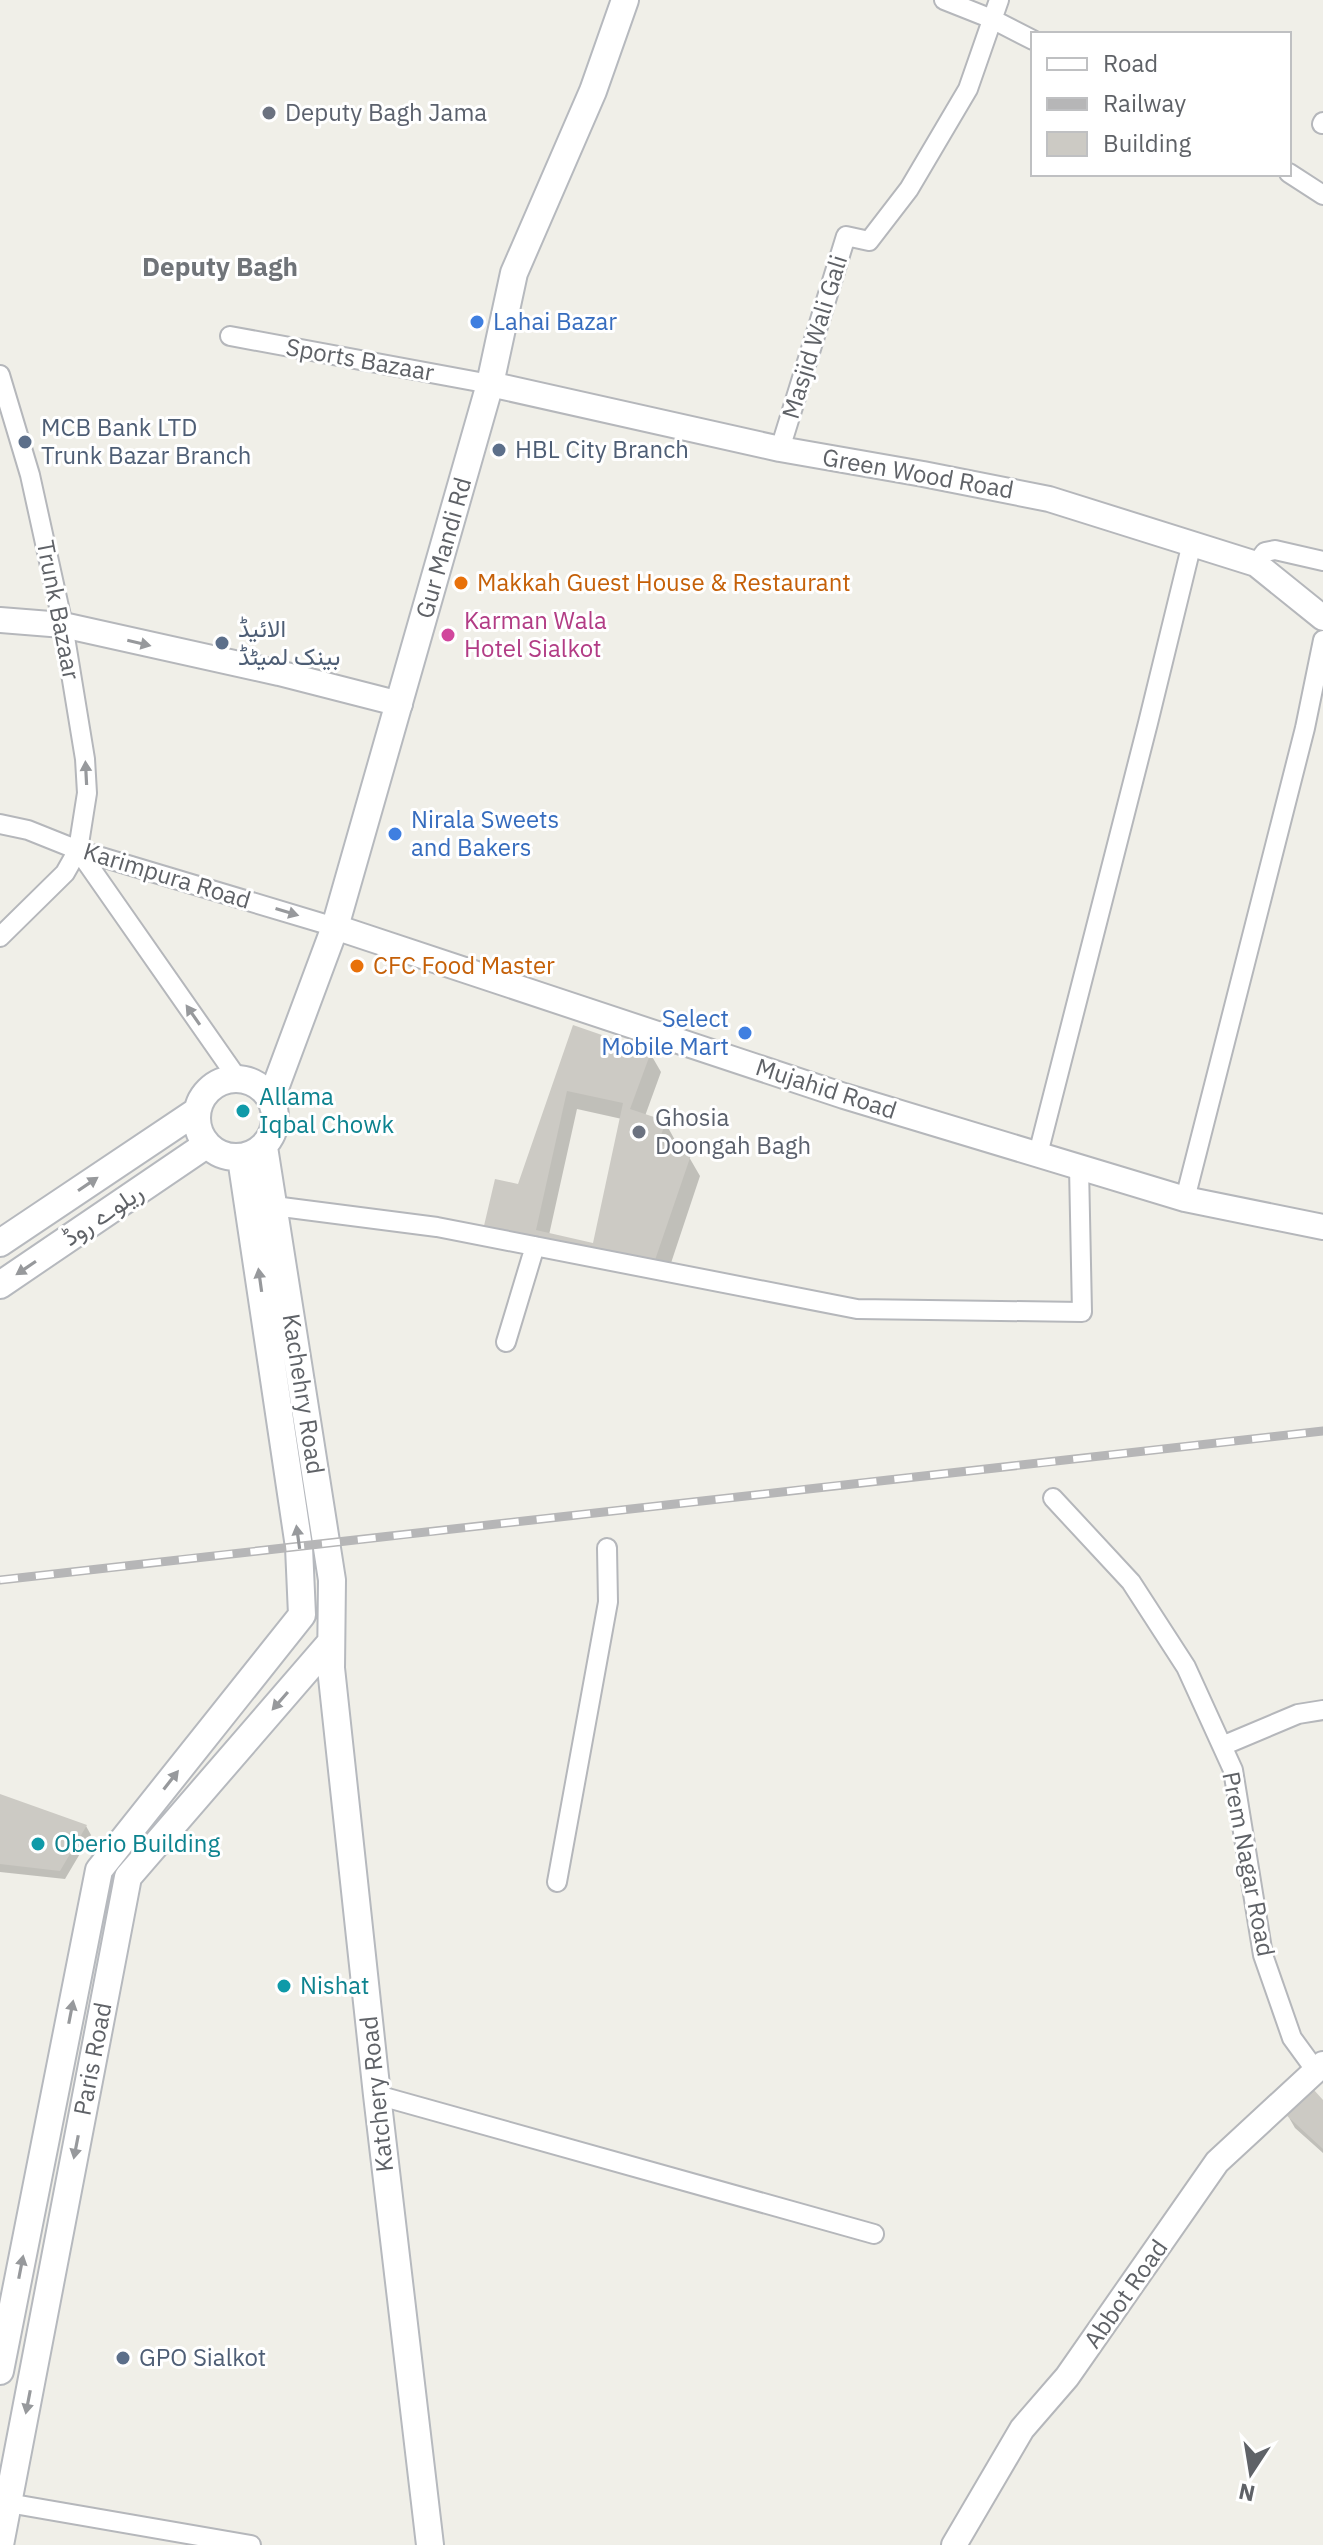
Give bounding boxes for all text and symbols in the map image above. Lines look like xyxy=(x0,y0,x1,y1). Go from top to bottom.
legend xyxy=(1031,32,1291,176)
text: Road xyxy=(1103,47,1158,79)
text: Railway xyxy=(1103,87,1186,119)
place label: Deputy Bagh Jama xyxy=(285,96,487,128)
marker: Deputy Bagh Jama xyxy=(260,104,278,122)
text: Building xyxy=(1103,127,1191,159)
district label: Deputy Bagh xyxy=(142,249,298,283)
street label: Masjid Wali Gali xyxy=(774,251,854,423)
place label: Lahai Bazar xyxy=(493,305,617,337)
marker: Lahai Bazar xyxy=(468,313,486,331)
street label: Sports Bazaar xyxy=(284,330,437,388)
place label: MCB Bank LTD Trunk Bazar Branch xyxy=(41,411,251,471)
marker: MCB Bank LTD Trunk Bazar Branch xyxy=(16,433,34,451)
place label: HBL City Branch xyxy=(515,433,689,465)
street label: Green Wood Road xyxy=(820,440,1016,506)
marker: HBL City Branch xyxy=(490,441,508,459)
street label: Gur Mandi Rd xyxy=(408,474,478,622)
street label: Trunk Bazaar xyxy=(30,537,88,682)
place label: Makkah Guest House & Restaurant xyxy=(477,566,851,598)
marker: Makkah Guest House & Restaurant xyxy=(452,574,470,592)
place label: Karman Wala Hotel Sialkot xyxy=(464,604,607,664)
place label: الائیڈ بینک لمیٹڈ xyxy=(238,612,340,672)
marker: Karman Wala Hotel Sialkot xyxy=(439,626,457,644)
marker: الائیڈ بینک لمیٹڈ xyxy=(213,634,231,652)
one-way arrow xyxy=(126,637,151,650)
one-way arrow xyxy=(79,760,92,785)
place label: Nirala Sweets and Bakers xyxy=(411,803,559,863)
marker: Nirala Sweets and Bakers xyxy=(386,825,404,843)
street label: Karimpura Road xyxy=(80,834,255,916)
one-way arrow xyxy=(275,906,299,919)
place label: CFC Food Master xyxy=(373,949,555,981)
marker: CFC Food Master xyxy=(348,957,366,975)
place label: Select Mobile Mart xyxy=(601,1002,729,1062)
one-way arrow xyxy=(186,1004,201,1025)
marker: Select Mobile Mart xyxy=(736,1024,754,1042)
street label: Mujahid Road xyxy=(752,1050,901,1126)
place label: Allama Iqbal Chowk xyxy=(259,1080,395,1140)
place label: Ghosia Doongah Bagh xyxy=(655,1101,811,1161)
marker: Allama Iqbal Chowk xyxy=(234,1102,252,1120)
marker: Ghosia Doongah Bagh xyxy=(630,1123,648,1141)
street label: ریلوے روڈ xyxy=(56,1175,149,1253)
one-way arrow xyxy=(78,1177,99,1192)
one-way arrow xyxy=(16,1260,37,1275)
one-way arrow xyxy=(253,1267,266,1292)
street label: Kachehry Road xyxy=(276,1311,332,1476)
one-way arrow xyxy=(291,1524,304,1549)
one-way arrow xyxy=(272,1691,289,1711)
street label: Prem Nagar Road xyxy=(1215,1769,1283,1959)
one-way arrow xyxy=(162,1770,178,1790)
place label: Oberio Building xyxy=(54,1827,220,1859)
marker: Oberio Building xyxy=(29,1835,47,1853)
place label: Nishat xyxy=(300,1969,370,2001)
marker: Nishat xyxy=(275,1977,293,1995)
one-way arrow xyxy=(65,1999,78,2024)
street label: Paris Road xyxy=(65,2000,119,2118)
street label: Katchery Road xyxy=(352,2014,400,2174)
one-way arrow xyxy=(70,2134,82,2159)
street label: Abbot Road xyxy=(1076,2233,1174,2354)
one-way arrow xyxy=(15,2254,27,2279)
place label: GPO Sialkot xyxy=(139,2341,266,2373)
marker: GPO Sialkot xyxy=(114,2349,132,2367)
one-way arrow xyxy=(21,2390,33,2415)
north arrow xyxy=(1211,2433,1291,2513)
text: N xyxy=(1236,2477,1258,2509)

